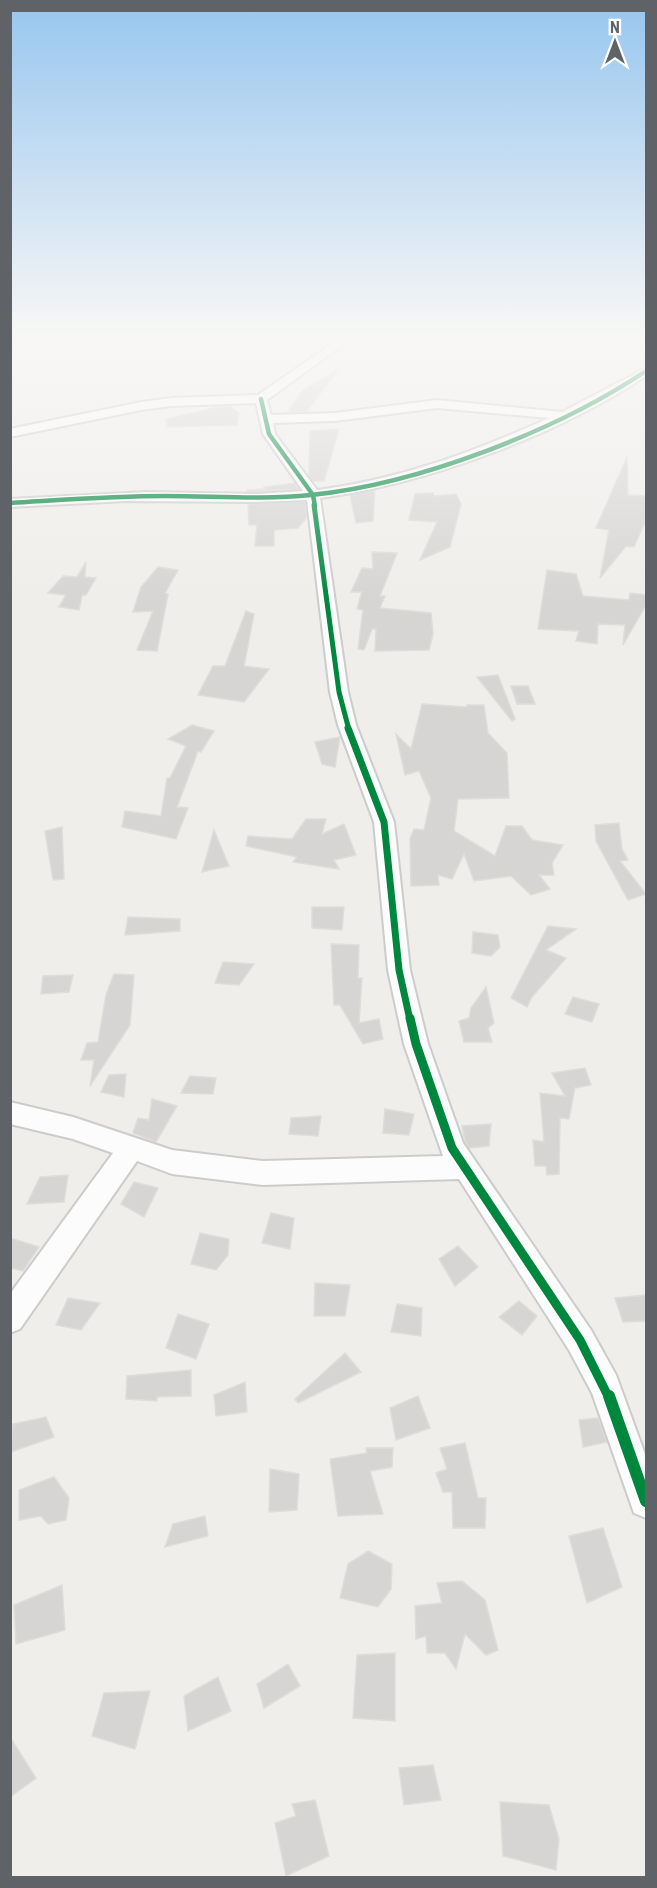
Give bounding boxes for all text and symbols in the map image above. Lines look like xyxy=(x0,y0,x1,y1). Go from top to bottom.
north arrow xyxy=(585,12,645,72)
text: N xyxy=(610,18,620,37)

